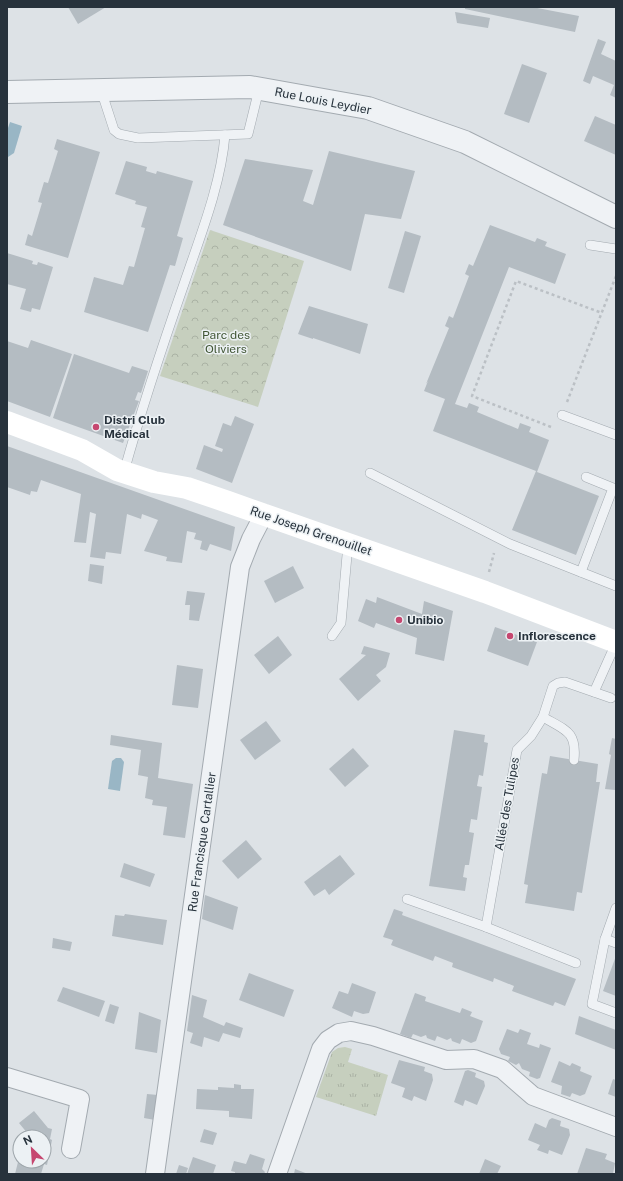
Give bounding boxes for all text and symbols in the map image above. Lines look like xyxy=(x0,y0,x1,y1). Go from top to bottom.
street label: Rue Louis Leydier xyxy=(273,85,373,117)
park label: Parc des Oliviers xyxy=(202,328,250,356)
place label: Distri Club Médical xyxy=(104,413,165,441)
marker: Distri Club Médical xyxy=(91,422,101,432)
street label: Rue Joseph Grenouillet xyxy=(248,504,374,559)
place label: Unibio xyxy=(407,613,444,627)
marker: Unibio xyxy=(394,615,404,625)
place label: Inflorescence xyxy=(518,629,596,643)
marker: Inflorescence xyxy=(505,631,515,641)
street label: Allée des Tulipes xyxy=(492,756,522,852)
street label: Rue Francisque Cartallier xyxy=(185,771,219,913)
north arrow xyxy=(12,1129,52,1169)
text: N xyxy=(21,1133,34,1147)

